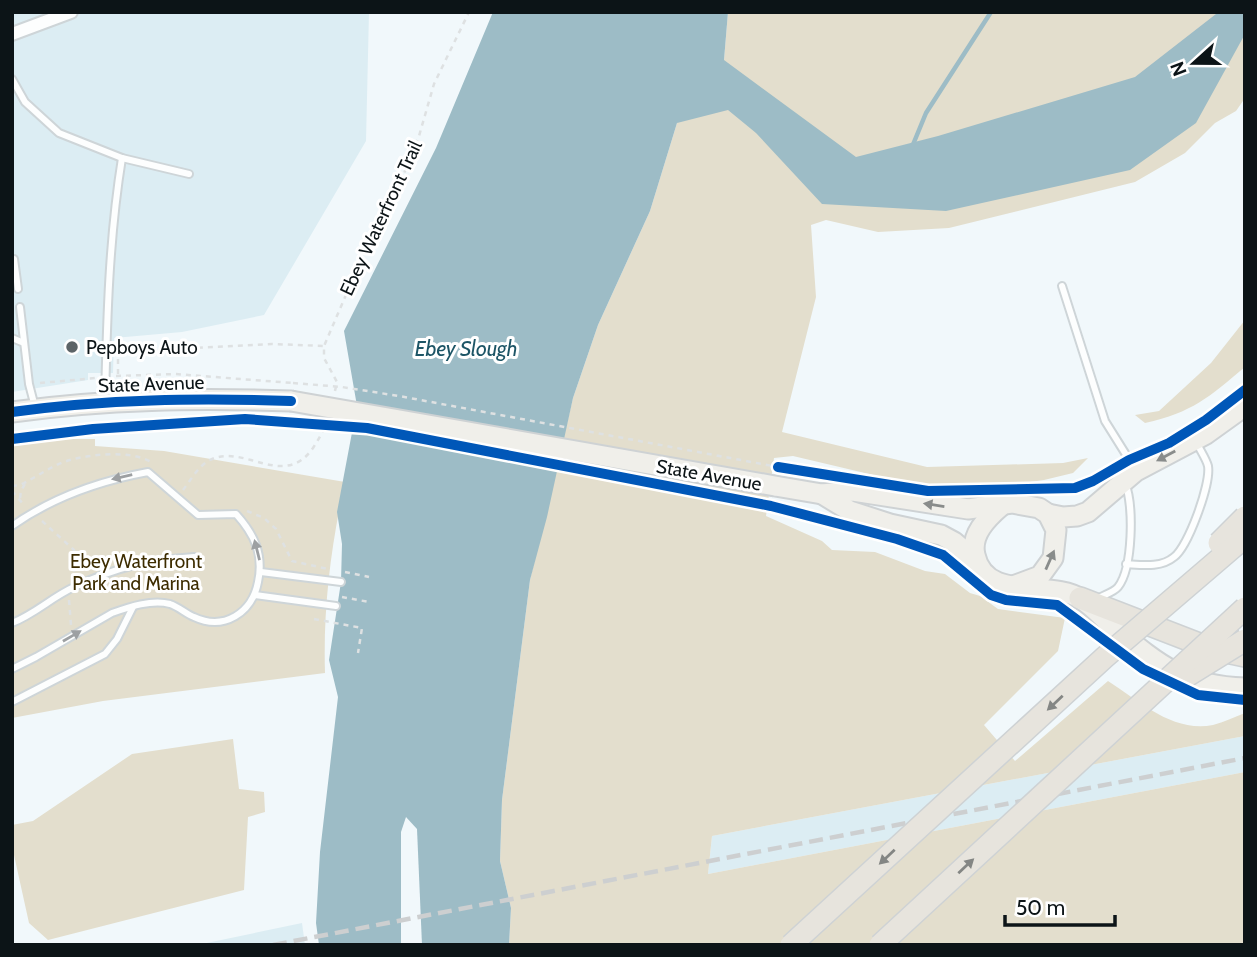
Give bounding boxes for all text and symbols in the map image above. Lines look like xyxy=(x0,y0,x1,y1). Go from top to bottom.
north arrow xyxy=(1159,28,1229,98)
text: N xyxy=(1165,59,1192,79)
street label: Ebey Waterfront Trail xyxy=(335,136,427,299)
place label: Pepboys Auto xyxy=(86,336,198,359)
water label: Ebey Slough xyxy=(415,336,517,361)
marker: Pepboys Auto xyxy=(64,339,80,355)
street label: State Avenue xyxy=(97,371,205,397)
one-way arrow xyxy=(1156,450,1176,462)
street label: State Avenue xyxy=(654,454,764,496)
one-way arrow xyxy=(111,472,133,483)
one-way arrow xyxy=(923,499,945,510)
one-way arrow xyxy=(252,539,263,561)
park label: Ebey Waterfront Park and Marina xyxy=(70,550,203,595)
one-way arrow xyxy=(1044,550,1056,570)
one-way arrow xyxy=(63,630,82,643)
one-way arrow xyxy=(1046,695,1064,711)
one-way arrow xyxy=(879,848,896,864)
one-way arrow xyxy=(957,858,974,874)
scale bar xyxy=(1005,884,1115,928)
text: 50 m xyxy=(1016,895,1065,920)

